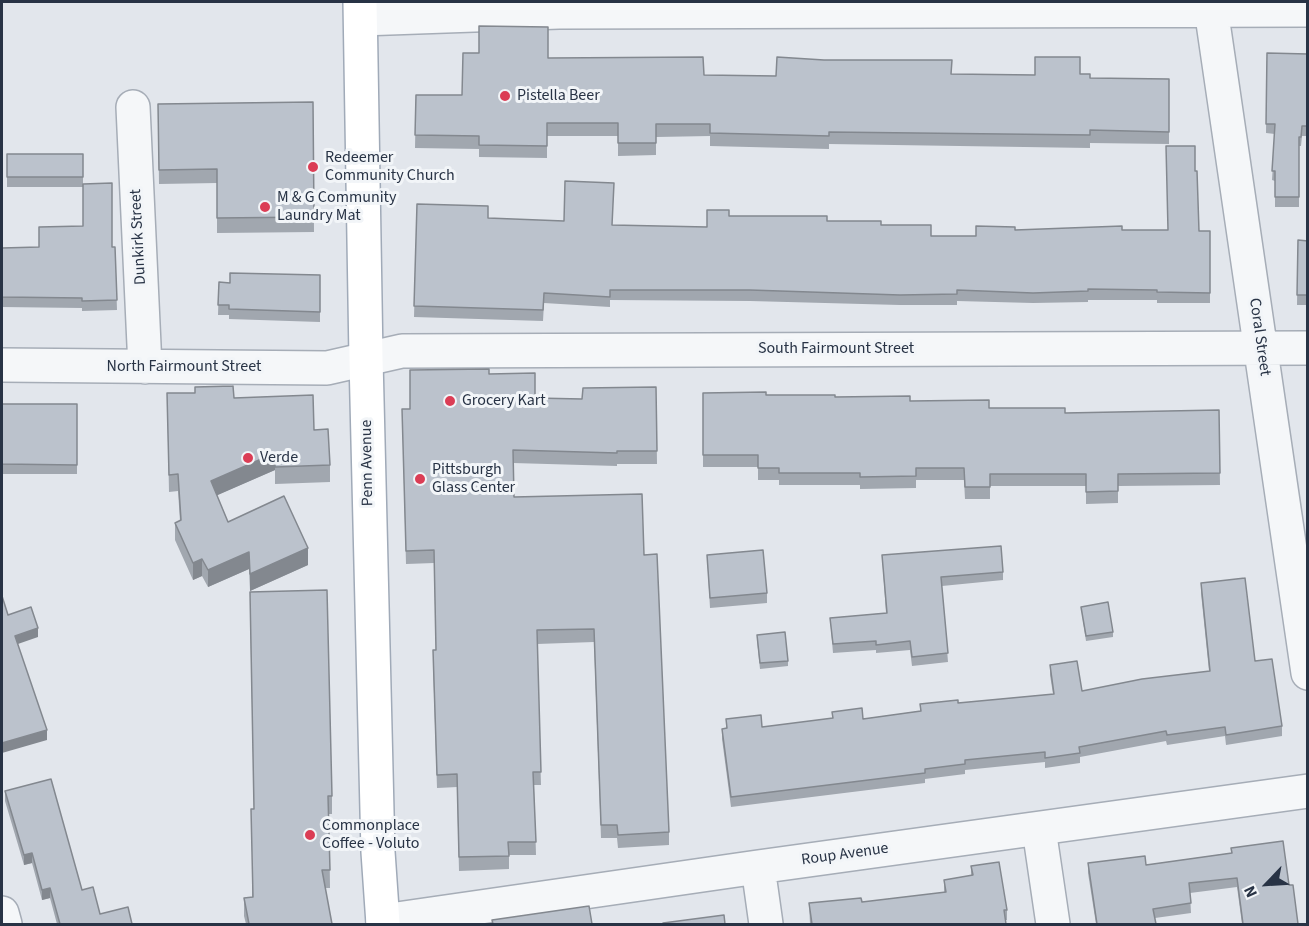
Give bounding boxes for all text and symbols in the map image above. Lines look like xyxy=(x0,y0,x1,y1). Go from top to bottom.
place label: Pistella Beer xyxy=(517,86,600,106)
marker: Pistella Beer xyxy=(498,89,512,103)
place label: Redeemer Community Church xyxy=(325,148,455,186)
marker: Redeemer Community Church xyxy=(306,160,320,174)
place label: M & G Community Laundry Mat xyxy=(277,188,396,226)
street label: Dunkirk Street xyxy=(127,189,151,285)
marker: M & G Community Laundry Mat xyxy=(258,200,272,214)
street label: Coral Street xyxy=(1244,297,1274,377)
street label: South Fairmount Street xyxy=(758,339,914,359)
street label: North Fairmount Street xyxy=(107,357,261,377)
place label: Grocery Kart xyxy=(462,391,546,411)
marker: Grocery Kart xyxy=(443,394,457,408)
street label: Penn Avenue xyxy=(358,420,378,506)
place label: Verde xyxy=(260,448,298,468)
marker: Verde xyxy=(241,451,255,465)
place label: Pittsburgh Glass Center xyxy=(432,460,515,498)
marker: Pittsburgh Glass Center xyxy=(413,472,427,486)
place label: Commonplace Coffee - Voluto xyxy=(322,816,420,854)
marker: Commonplace Coffee - Voluto xyxy=(303,828,317,842)
street label: Roup Avenue xyxy=(800,839,890,871)
north arrow xyxy=(1237,854,1297,914)
text: N xyxy=(1238,882,1263,901)

